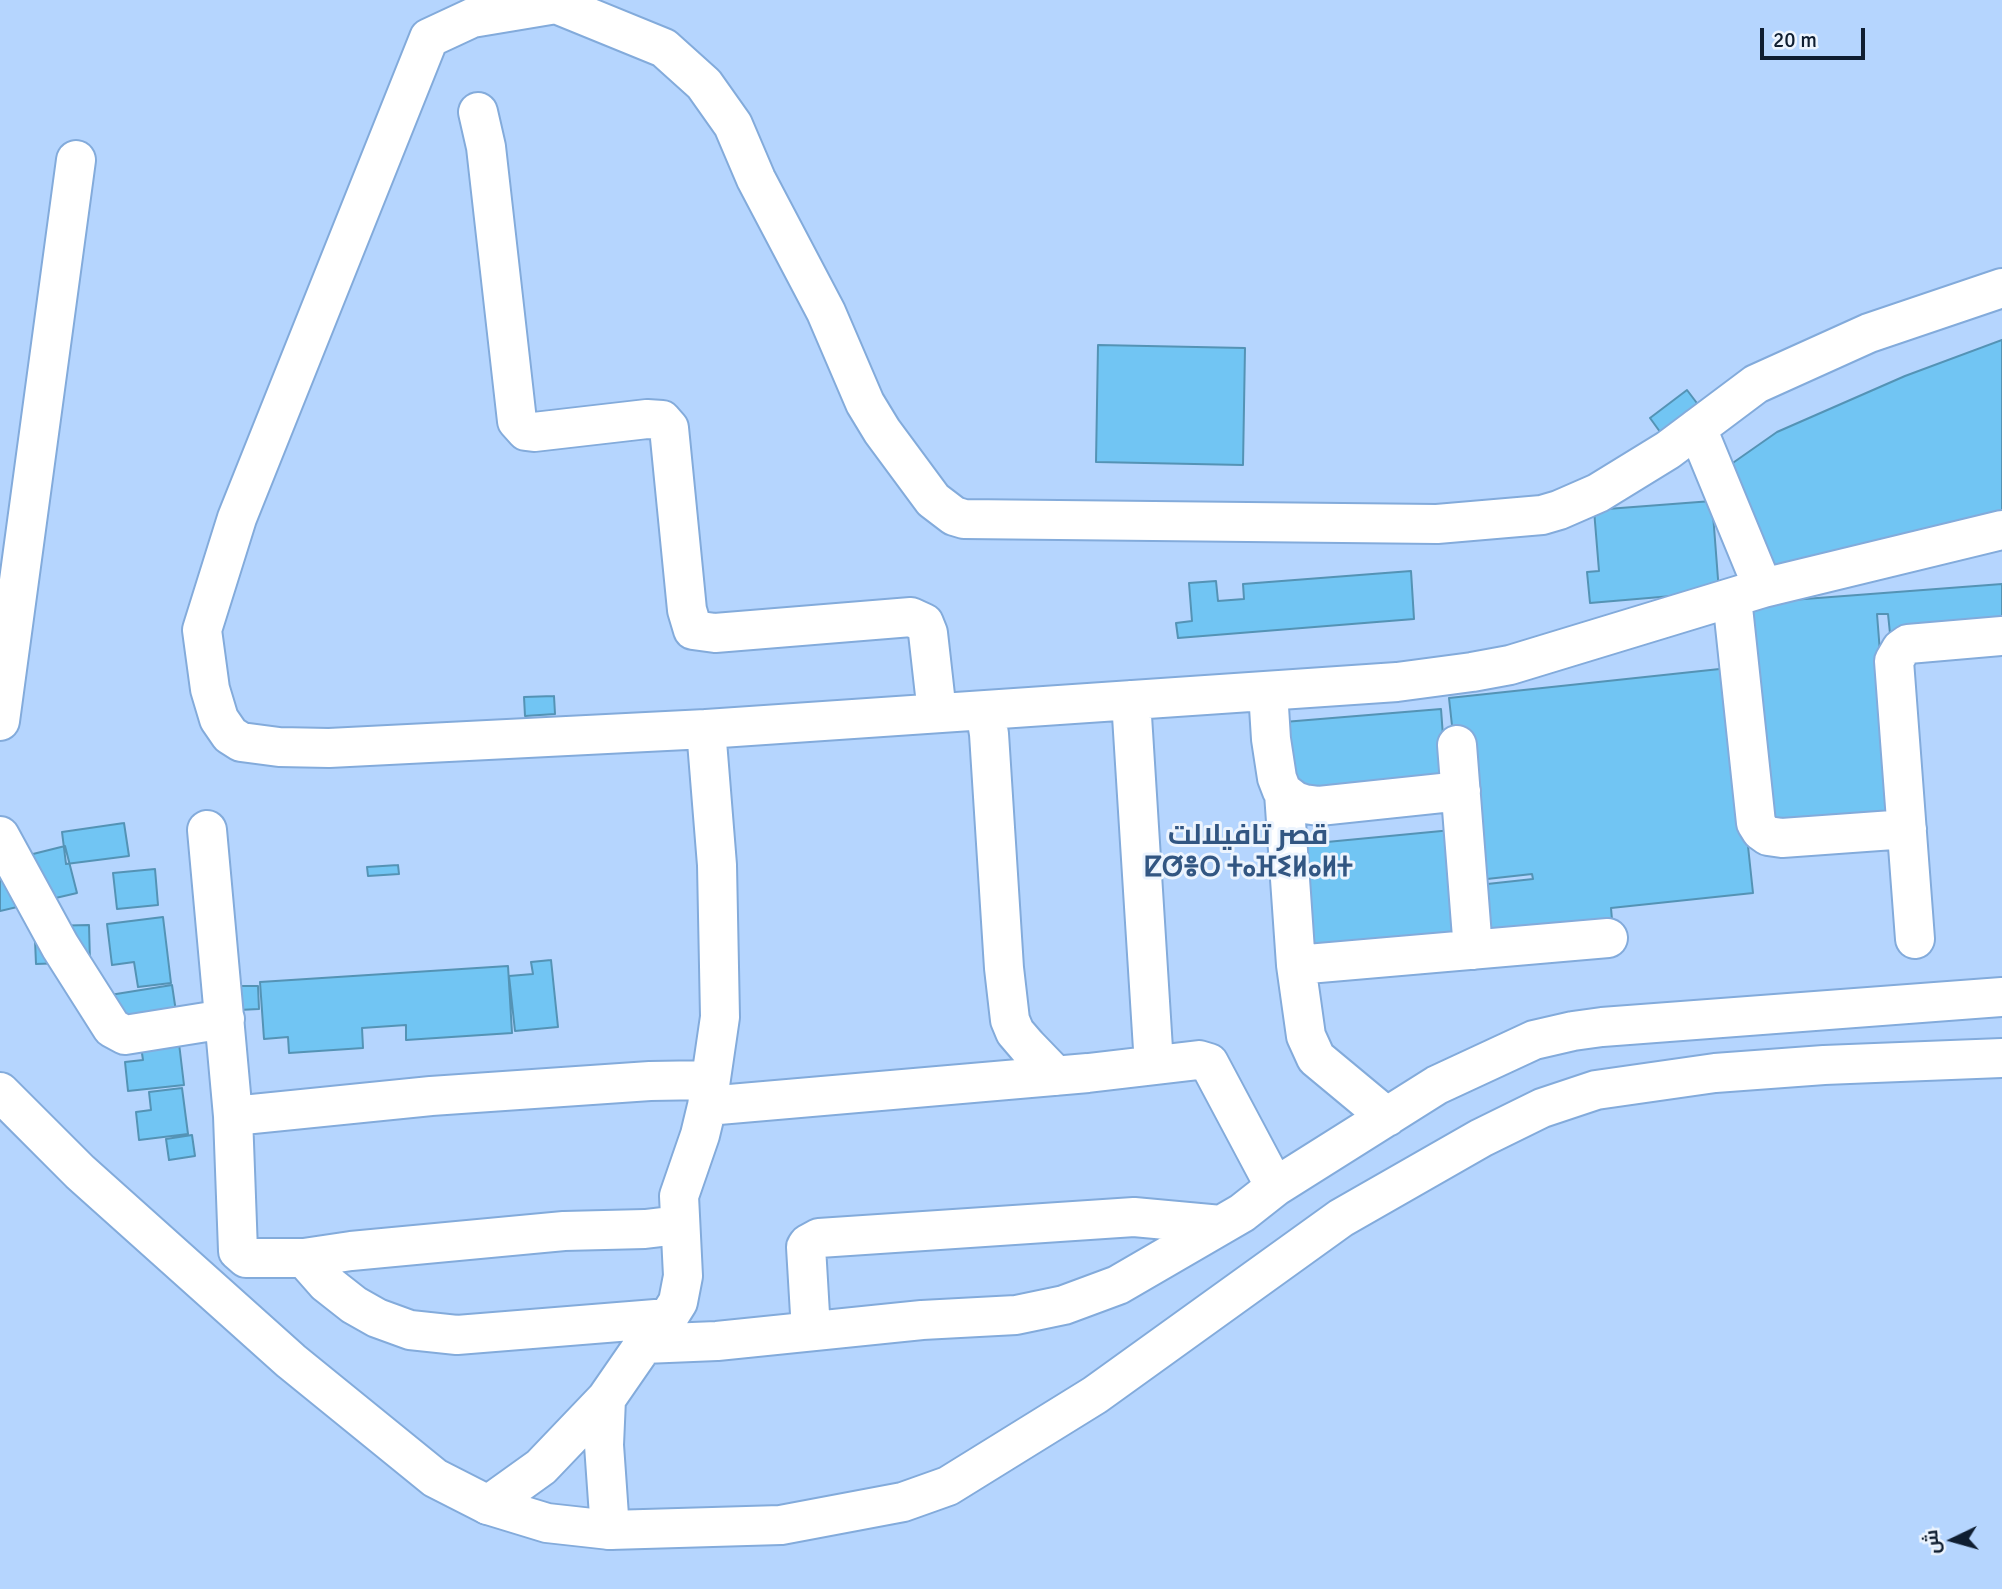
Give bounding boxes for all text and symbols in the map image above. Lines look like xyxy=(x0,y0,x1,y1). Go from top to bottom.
scale bar xyxy=(1764,14,1869,58)
text: 20 m xyxy=(1773,27,1817,53)
district label: قصر تافيلالت ⵇⵚⴻⵔ ⵜⴰⴼⵉⵍⴰⵍⵜ xyxy=(1143,820,1353,886)
north arrow xyxy=(1918,1505,1988,1575)
text: ش xyxy=(1919,1529,1945,1555)

